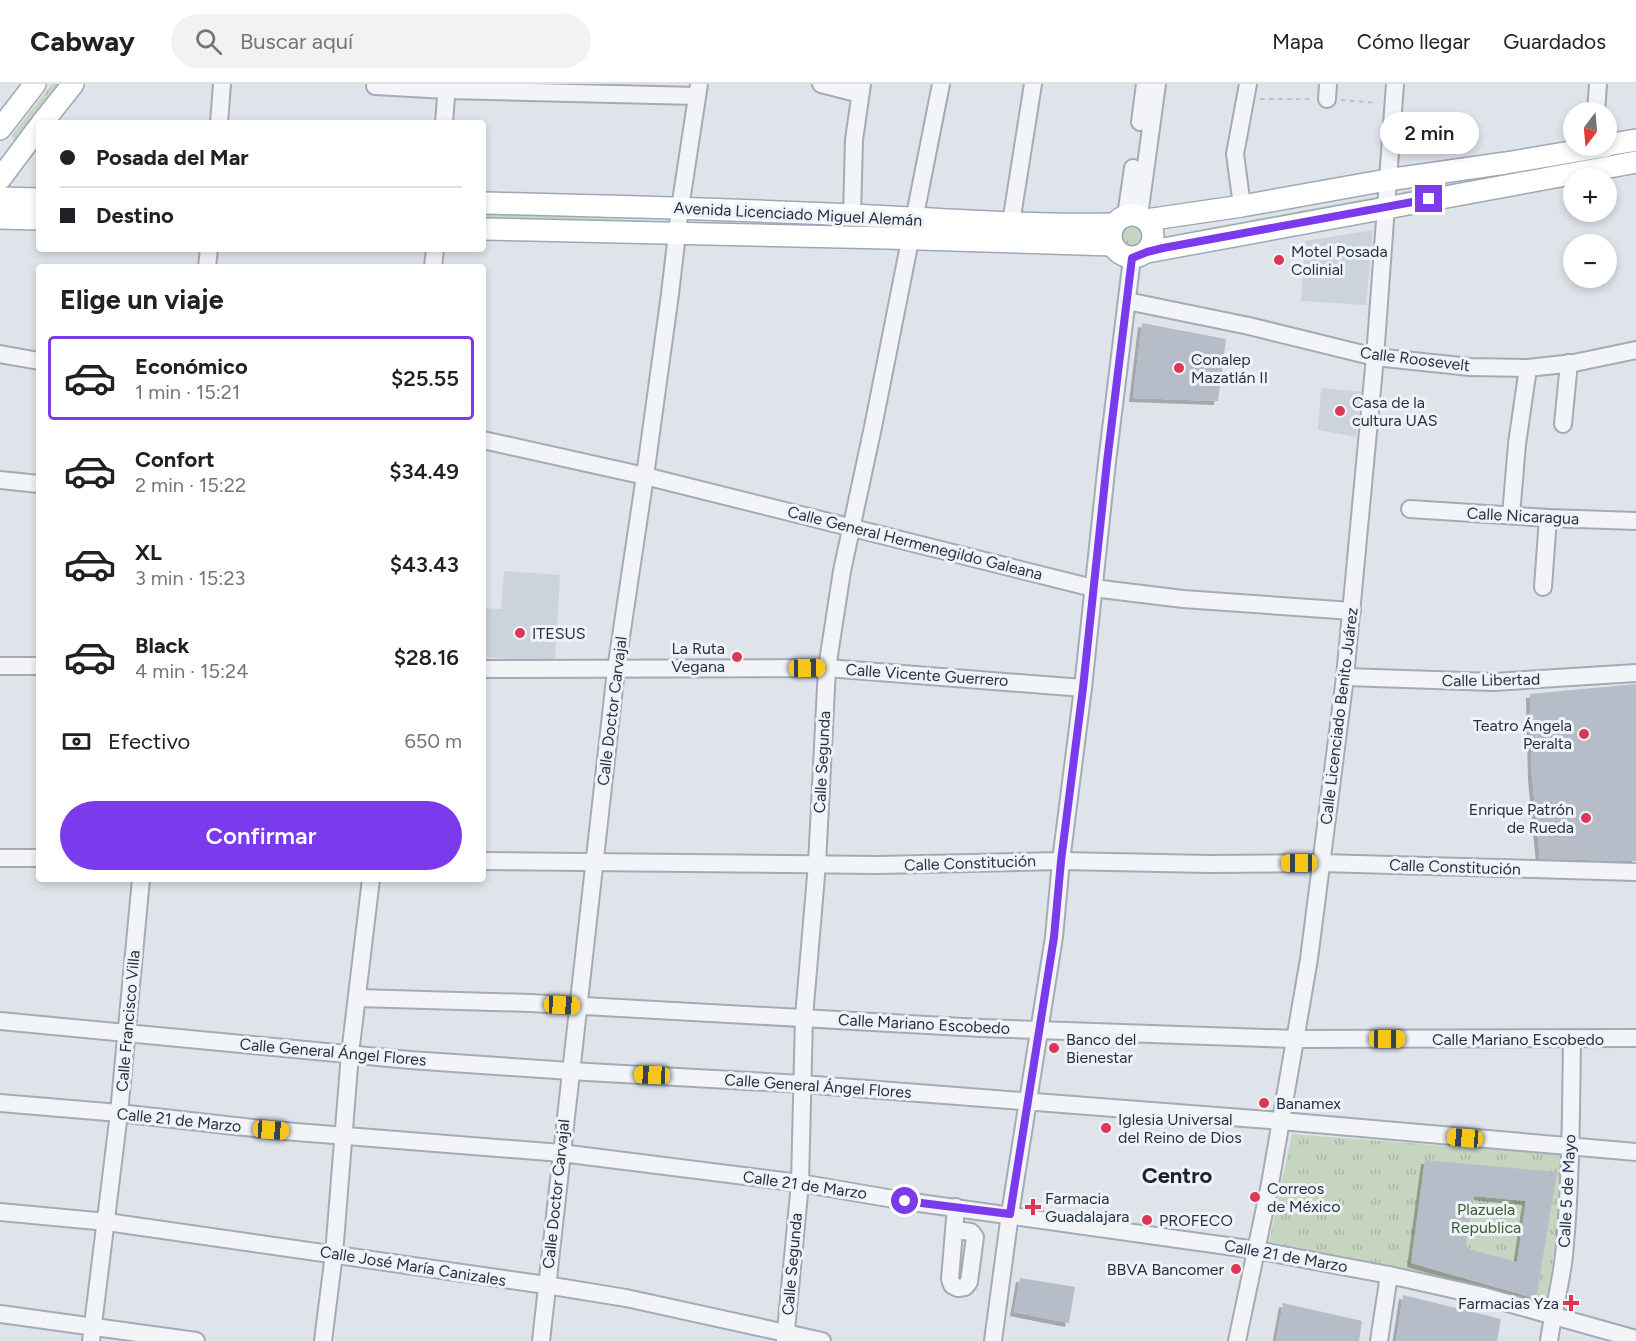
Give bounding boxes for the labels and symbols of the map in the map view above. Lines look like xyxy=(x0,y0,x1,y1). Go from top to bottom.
north arrow xyxy=(1563,102,1617,156)
callout: 2 min xyxy=(1380,112,1478,154)
route end xyxy=(1415,185,1442,212)
street label: Avenida Licenciado Miguel Alemán xyxy=(673,198,923,230)
place label: Motel Posada Colinial xyxy=(1291,242,1388,279)
marker: Motel Posada Colinial xyxy=(1272,253,1286,267)
street label: Calle Roosevelt xyxy=(1359,343,1471,375)
place label: Conalep Mazatlán II xyxy=(1191,350,1268,387)
marker: Conalep Mazatlán II xyxy=(1172,361,1186,375)
place label: Casa de la cultura UAS xyxy=(1352,393,1438,430)
marker: Casa de la cultura UAS xyxy=(1333,404,1347,418)
street label: Calle General Hermenegildo Galeana xyxy=(785,502,1045,584)
street label: Calle Nicaragua xyxy=(1466,504,1580,528)
street label: Calle Licenciado Benito Juárez xyxy=(1316,606,1362,826)
place label: ITESUS xyxy=(532,624,586,643)
marker: ITESUS xyxy=(513,626,527,640)
street label: Calle Doctor Carvajal xyxy=(593,635,631,787)
place label: La Ruta Vegana xyxy=(671,639,725,676)
marker: La Ruta Vegana xyxy=(730,650,744,664)
car xyxy=(789,659,825,677)
street label: Calle Vicente Guerrero xyxy=(845,660,1009,690)
street label: Calle Libertad xyxy=(1442,670,1540,690)
street label: Calle Segunda xyxy=(810,710,834,814)
place label: Teatro Ángela Peralta xyxy=(1473,716,1572,753)
marker: Teatro Ángela Peralta xyxy=(1577,727,1591,741)
place label: Enrique Patrón de Rueda xyxy=(1469,800,1574,837)
marker: Enrique Patrón de Rueda xyxy=(1579,811,1593,825)
street label: Calle Constitución xyxy=(904,851,1036,875)
car xyxy=(1281,854,1317,872)
street label: Calle Constitución xyxy=(1389,855,1521,879)
street label: Calle Francisco Villa xyxy=(112,949,144,1093)
car xyxy=(544,995,580,1015)
street label: Calle Mariano Escobedo xyxy=(838,1010,1010,1038)
place label: Banco del Bienestar xyxy=(1066,1030,1136,1067)
car xyxy=(1369,1030,1405,1048)
street label: Calle Mariano Escobedo xyxy=(1432,1030,1604,1049)
street label: Calle General Ángel Flores xyxy=(239,1034,427,1070)
marker: Banco del Bienestar xyxy=(1047,1041,1061,1055)
car xyxy=(634,1065,670,1085)
street label: Calle General Ángel Flores xyxy=(724,1070,912,1102)
place label: Banamex xyxy=(1276,1094,1341,1113)
marker: Banamex xyxy=(1257,1096,1271,1110)
street label: Calle 21 de Marzo xyxy=(116,1104,242,1136)
place label: Iglesia Universal del Reino de Dios xyxy=(1118,1110,1242,1147)
street label: Calle Doctor Carvajal xyxy=(539,1118,573,1270)
car xyxy=(252,1120,290,1140)
marker: Iglesia Universal del Reino de Dios xyxy=(1099,1121,1113,1135)
car xyxy=(1446,1127,1484,1149)
street label: Calle 5 de Mayo xyxy=(1555,1134,1579,1248)
district label: Centro xyxy=(1142,1162,1213,1189)
street label: Calle 21 de Marzo xyxy=(742,1167,868,1203)
place label: Correos de México xyxy=(1267,1179,1341,1216)
route start xyxy=(891,1187,918,1214)
place label: Farmacia Guadalajara xyxy=(1045,1189,1130,1226)
marker: Correos de México xyxy=(1248,1190,1262,1204)
marker: Farmacia Guadalajara xyxy=(1026,1200,1040,1214)
park label: Plazuela Republica xyxy=(1451,1200,1521,1237)
place label: PROFECO xyxy=(1159,1211,1233,1230)
street label: Calle Segunda xyxy=(778,1212,806,1316)
marker: PROFECO xyxy=(1140,1213,1154,1227)
street label: Calle 21 de Marzo xyxy=(1223,1236,1349,1276)
street label: Calle José María Canizales xyxy=(319,1242,507,1290)
place label: BBVA Bancomer xyxy=(1107,1260,1225,1279)
marker: BBVA Bancomer xyxy=(1229,1262,1243,1276)
place label: Farmacias Yza xyxy=(1458,1294,1559,1313)
marker: Farmacias Yza xyxy=(1564,1296,1578,1310)

